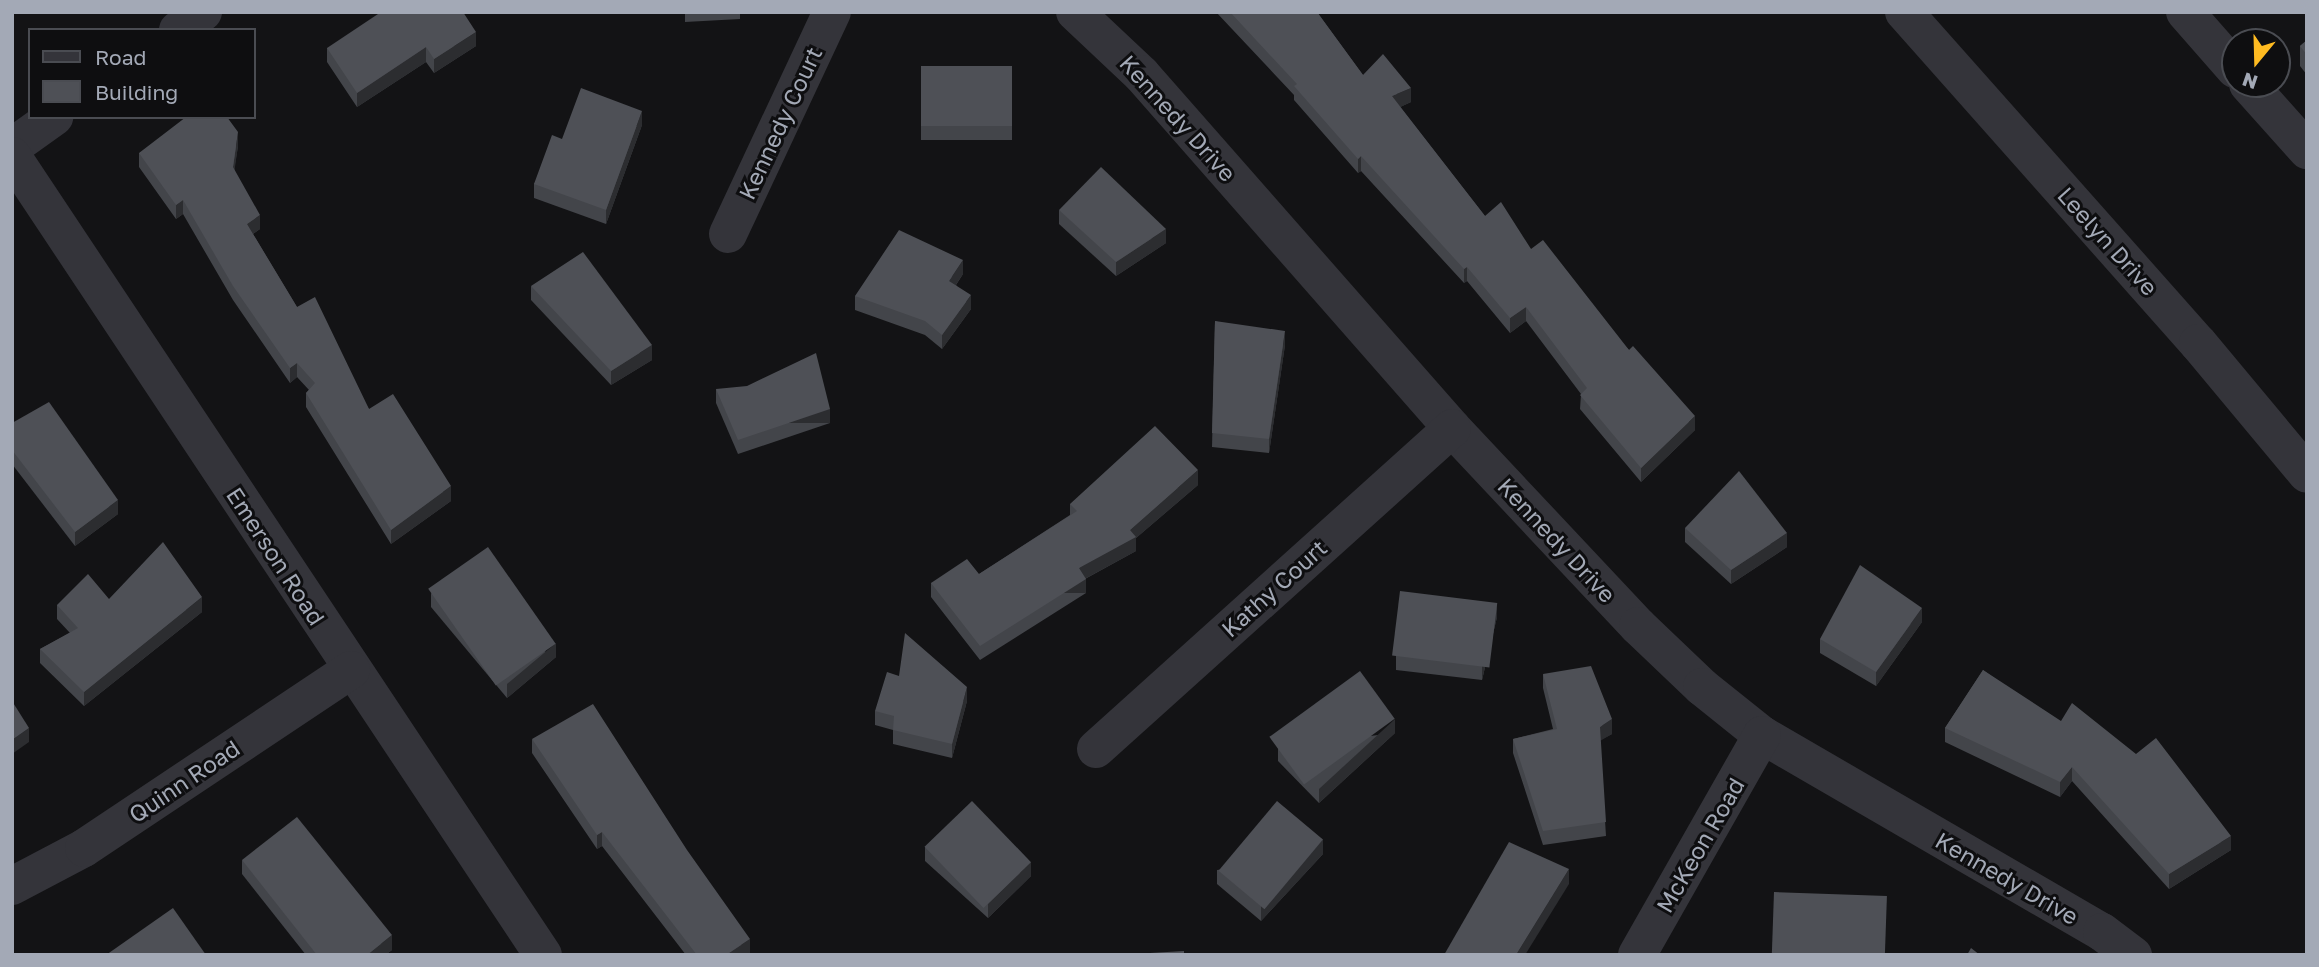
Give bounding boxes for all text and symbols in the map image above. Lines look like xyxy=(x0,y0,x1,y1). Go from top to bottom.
legend xyxy=(28,28,256,119)
north arrow xyxy=(2221,28,2291,98)
street label: Kennedy Court xyxy=(733,42,827,204)
text: Road xyxy=(95,44,146,70)
street label: Kennedy Drive xyxy=(1114,49,1242,187)
text: N xyxy=(2239,68,2260,95)
text: Building xyxy=(95,79,178,105)
street label: Leelyn Drive xyxy=(2052,181,2164,301)
street label: Kennedy Drive xyxy=(1492,472,1622,608)
street label: Emerson Road xyxy=(221,482,331,630)
street label: Kathy Court xyxy=(1216,534,1332,642)
street label: Quinn Road xyxy=(123,734,245,828)
street label: McKeon Road xyxy=(1650,773,1750,917)
street label: Kennedy Drive xyxy=(1931,826,2083,930)

